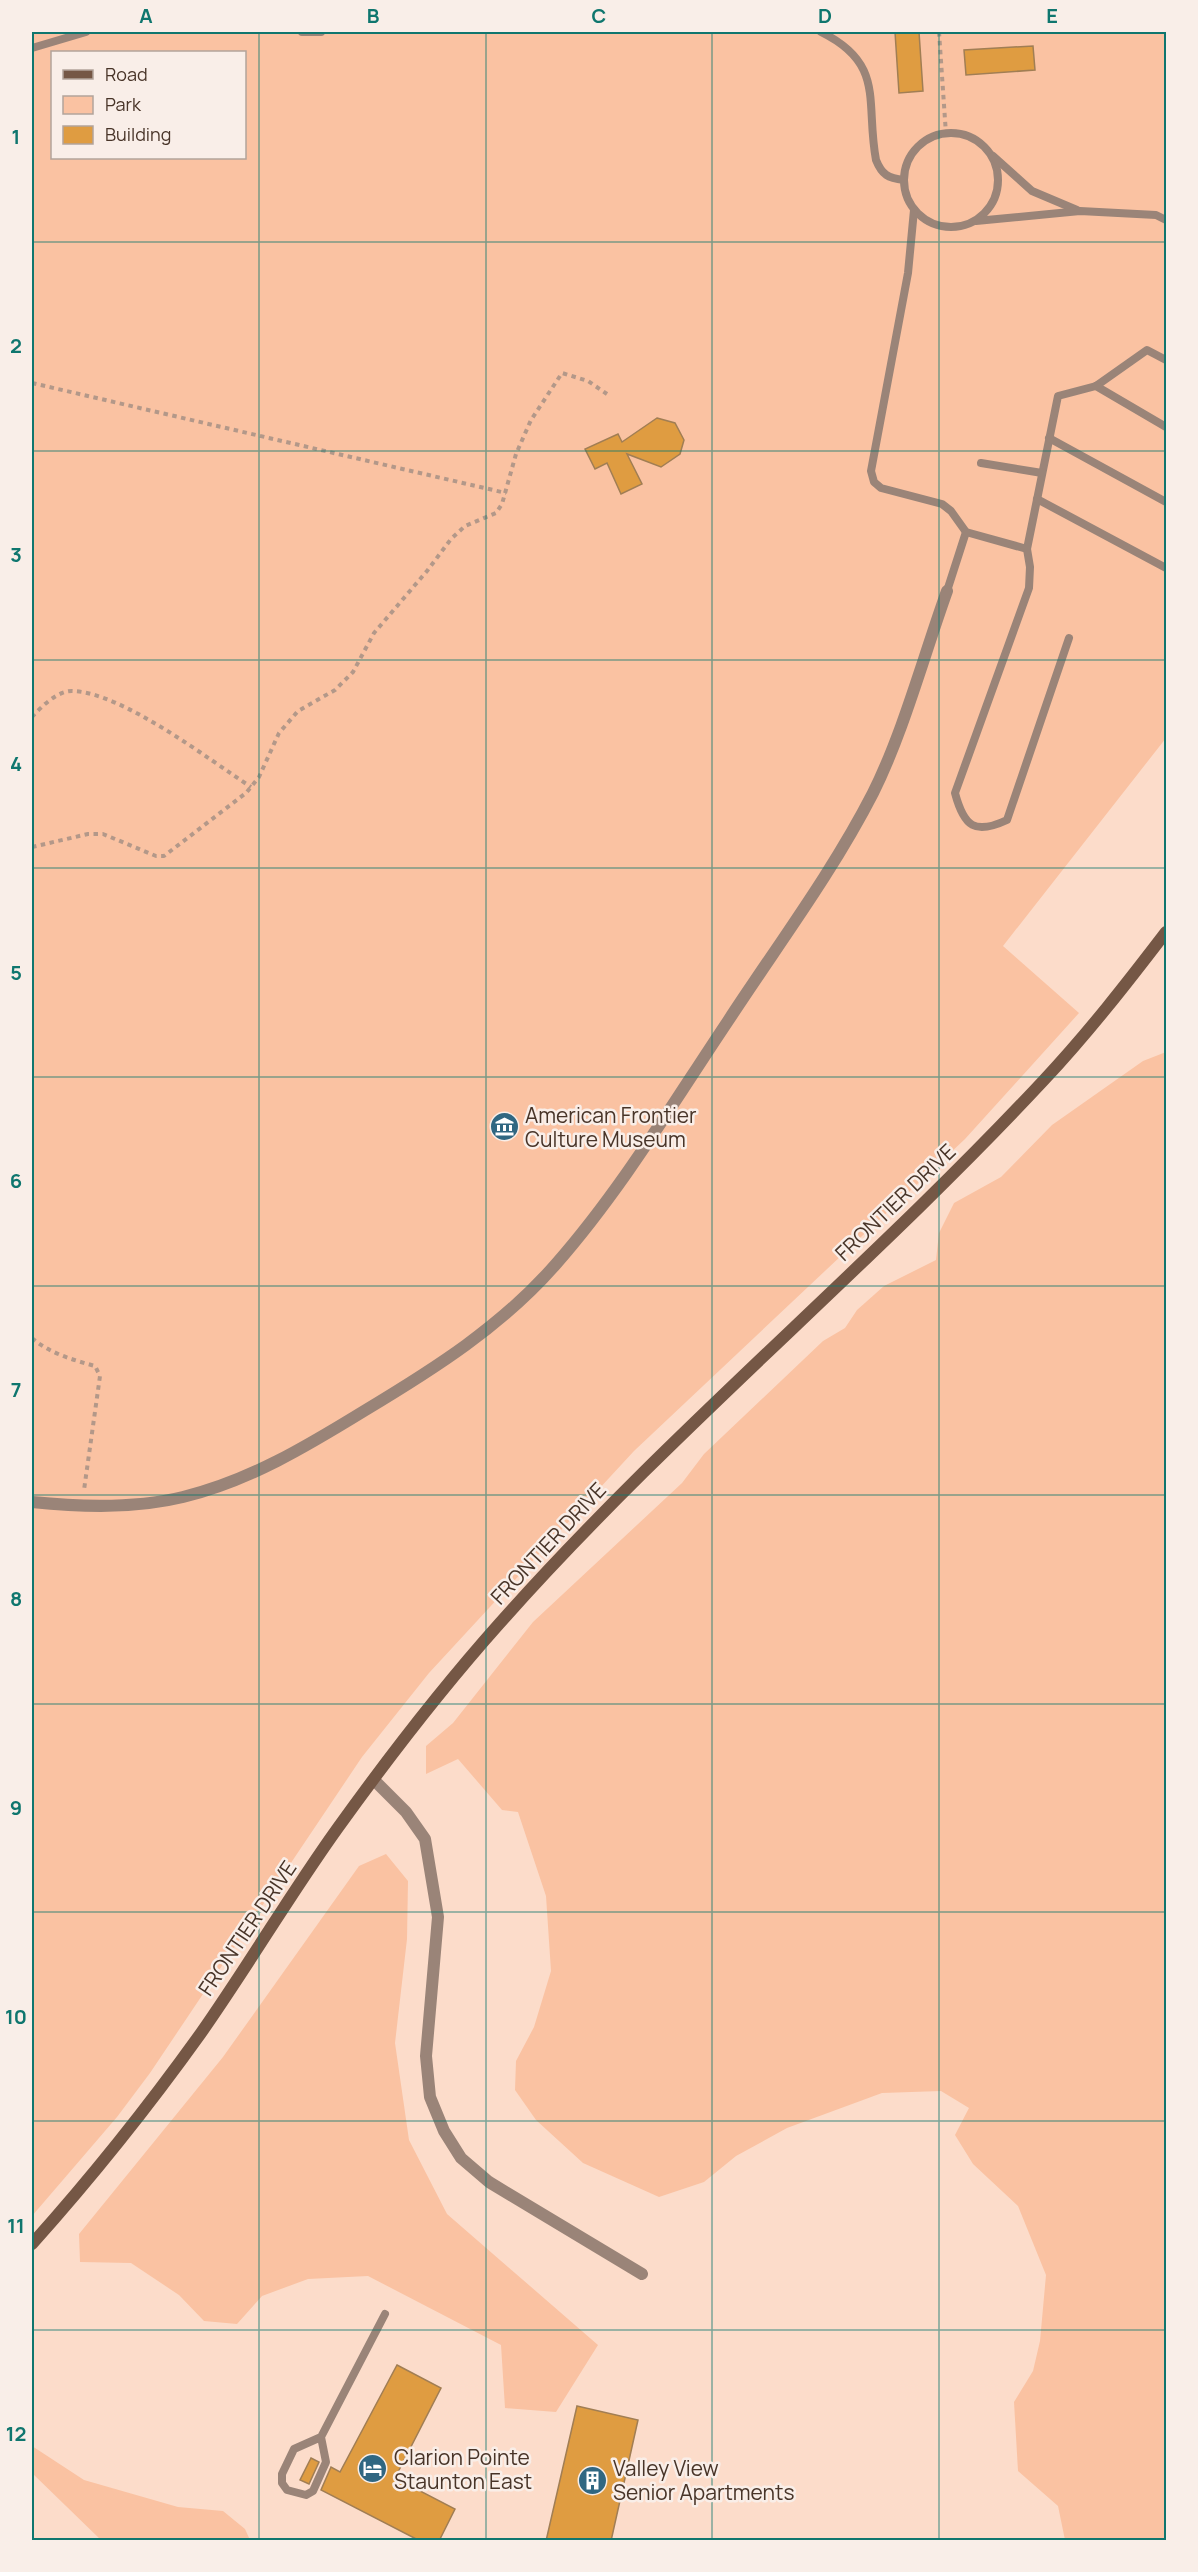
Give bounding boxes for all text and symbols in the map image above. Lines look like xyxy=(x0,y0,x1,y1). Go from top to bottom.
text: A xyxy=(139,2,153,29)
text: B xyxy=(367,2,380,29)
text: C xyxy=(592,2,606,29)
text: D xyxy=(818,2,832,29)
text: E xyxy=(1046,2,1058,29)
legend xyxy=(51,51,246,159)
text: Road xyxy=(105,62,148,86)
text: Park xyxy=(105,92,142,116)
text: Building xyxy=(105,122,171,146)
text: 1 xyxy=(12,123,20,150)
text: 2 xyxy=(10,332,22,359)
text: 3 xyxy=(10,541,22,568)
text: 4 xyxy=(10,750,22,777)
text: 5 xyxy=(10,959,22,986)
place label: American Frontier Culture Museum xyxy=(525,1101,697,1153)
museum icon: American Frontier Culture Museum xyxy=(488,1111,520,1143)
street label: FRONTIER DRIVE xyxy=(829,1137,961,1267)
text: 6 xyxy=(10,1167,22,1194)
text: 7 xyxy=(11,1376,21,1403)
street label: FRONTIER DRIVE xyxy=(484,1476,612,1610)
text: 8 xyxy=(10,1585,22,1612)
text: 9 xyxy=(10,1794,22,1821)
street label: FRONTIER DRIVE xyxy=(191,1855,303,2001)
text: 10 xyxy=(5,2003,27,2030)
text: 11 xyxy=(7,2212,25,2239)
text: 12 xyxy=(6,2420,26,2447)
place label: Clarion Pointe Staunton East xyxy=(394,2443,532,2495)
hotel icon: Clarion Pointe Staunton East xyxy=(357,2453,389,2485)
place label: Valley View Senior Apartments xyxy=(613,2454,794,2506)
building icon: Valley View Senior Apartments xyxy=(576,2464,608,2496)

